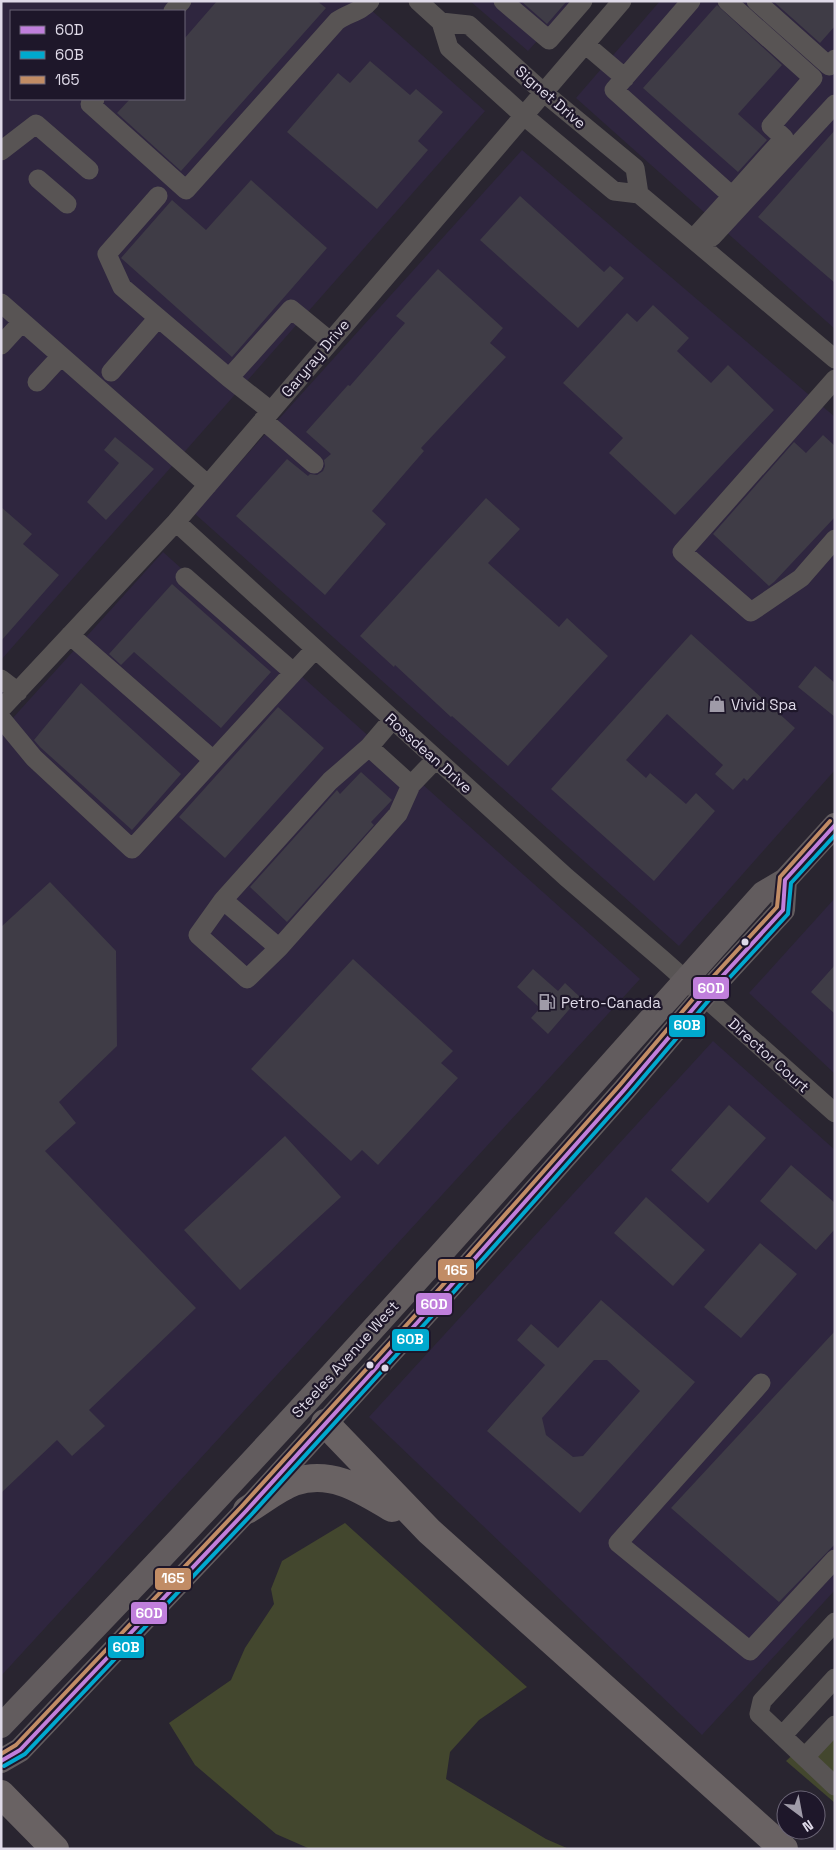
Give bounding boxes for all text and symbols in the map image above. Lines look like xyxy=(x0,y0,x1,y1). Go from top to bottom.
legend xyxy=(10,10,185,100)
text: 60D xyxy=(55,20,84,39)
text: 60B xyxy=(55,45,84,64)
street label: Signet Drive xyxy=(512,61,590,133)
text: 165 xyxy=(55,70,79,89)
street label: Garyray Drive xyxy=(277,315,353,401)
shop icon: Vivid Spa xyxy=(707,694,727,714)
place label: Vivid Spa xyxy=(731,695,797,714)
street label: Rossdean Drive xyxy=(382,709,477,797)
unlabelled marker xyxy=(740,937,750,947)
line badge: 60D xyxy=(692,976,730,1000)
text: 60D xyxy=(697,979,725,997)
fuel station icon: Petro-Canada xyxy=(537,992,557,1012)
place label: Petro-Canada xyxy=(561,993,661,1012)
line badge: 60B xyxy=(668,1014,706,1038)
street label: Director Court xyxy=(725,1014,814,1096)
text: 60B xyxy=(673,1016,701,1034)
line badge: 165 xyxy=(437,1258,475,1282)
text: 165 xyxy=(444,1261,468,1279)
line badge: 60D xyxy=(415,1292,453,1316)
text: 60D xyxy=(420,1295,448,1313)
street label: Steeles Avenue West xyxy=(287,1297,403,1421)
line badge: 60B xyxy=(391,1328,430,1352)
text: 60B xyxy=(396,1330,424,1348)
unlabelled marker xyxy=(365,1360,375,1370)
unlabelled marker xyxy=(380,1363,390,1373)
line badge: 165 xyxy=(154,1567,192,1591)
text: 165 xyxy=(161,1569,185,1587)
line badge: 60D xyxy=(130,1601,168,1625)
text: 60D xyxy=(135,1604,163,1622)
line badge: 60B xyxy=(107,1635,145,1659)
text: 60B xyxy=(112,1638,140,1656)
north arrow xyxy=(776,1790,826,1840)
text: N xyxy=(799,1816,817,1836)

